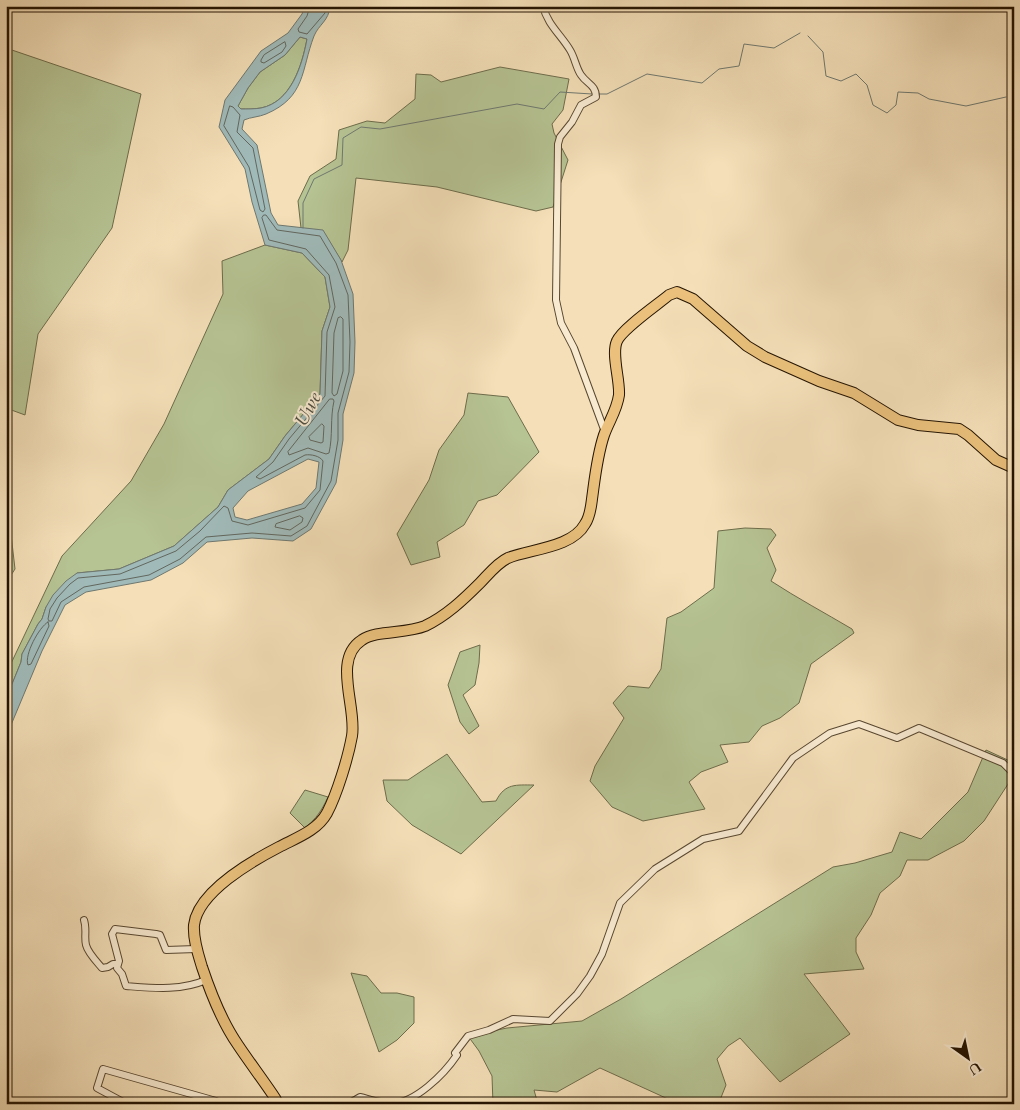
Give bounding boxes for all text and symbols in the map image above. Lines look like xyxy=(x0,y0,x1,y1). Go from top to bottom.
water label: Uwe xyxy=(288,387,328,431)
north arrow xyxy=(942,1032,992,1082)
text: U xyxy=(964,1057,985,1080)

